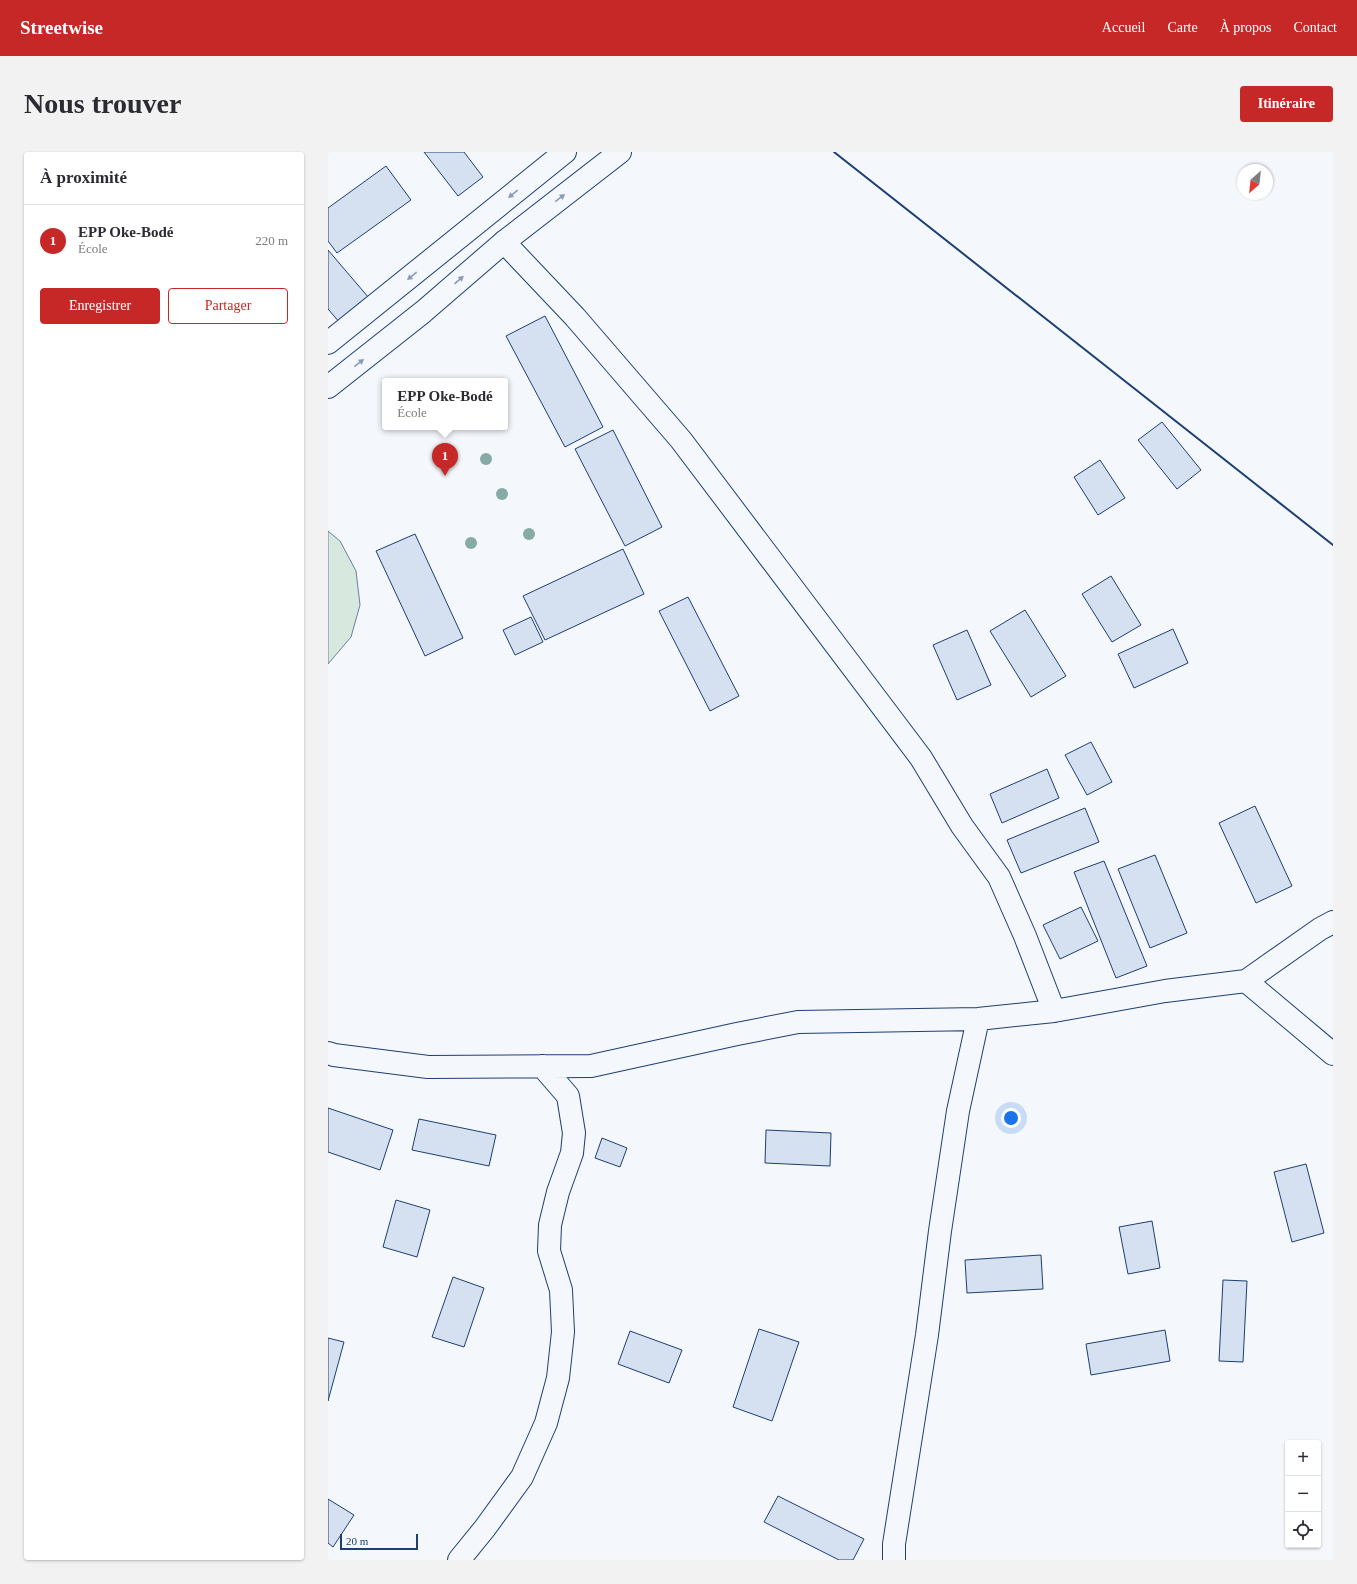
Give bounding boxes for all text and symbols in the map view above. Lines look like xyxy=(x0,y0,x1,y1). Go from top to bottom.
text: Streetwise xyxy=(20,17,103,38)
text: Accueil xyxy=(1102,20,1145,35)
text: Carte xyxy=(1167,20,1198,35)
text: À propos xyxy=(1220,20,1271,35)
text: Contact xyxy=(1293,20,1337,35)
button: Itinéraire xyxy=(1240,86,1333,122)
text: Nous trouver xyxy=(24,88,181,119)
north arrow xyxy=(1237,164,1273,200)
text: À proximité xyxy=(40,168,127,187)
one-way arrow xyxy=(508,190,519,199)
one-way arrow xyxy=(555,195,565,203)
text: EPP Oke-Bodé xyxy=(78,224,173,240)
text: 1 xyxy=(50,233,56,248)
text: 220 m xyxy=(255,233,288,248)
text: École xyxy=(78,241,108,256)
one-way arrow xyxy=(406,271,417,280)
one-way arrow xyxy=(454,276,465,285)
button: Enregistrer xyxy=(40,288,160,324)
button: Partager xyxy=(168,288,288,324)
one-way arrow xyxy=(353,358,364,367)
popup xyxy=(382,378,508,430)
text: EPP Oke-Bodé xyxy=(397,388,493,404)
text: École xyxy=(397,405,427,420)
pin: 1 xyxy=(432,443,458,476)
your location xyxy=(1001,1108,1021,1128)
map controls xyxy=(1285,1440,1321,1548)
button: + xyxy=(1285,1440,1321,1476)
button: − xyxy=(1285,1476,1321,1512)
button: locate xyxy=(1285,1512,1321,1548)
scale bar xyxy=(340,1532,418,1551)
text: 20 m xyxy=(346,1535,368,1547)

